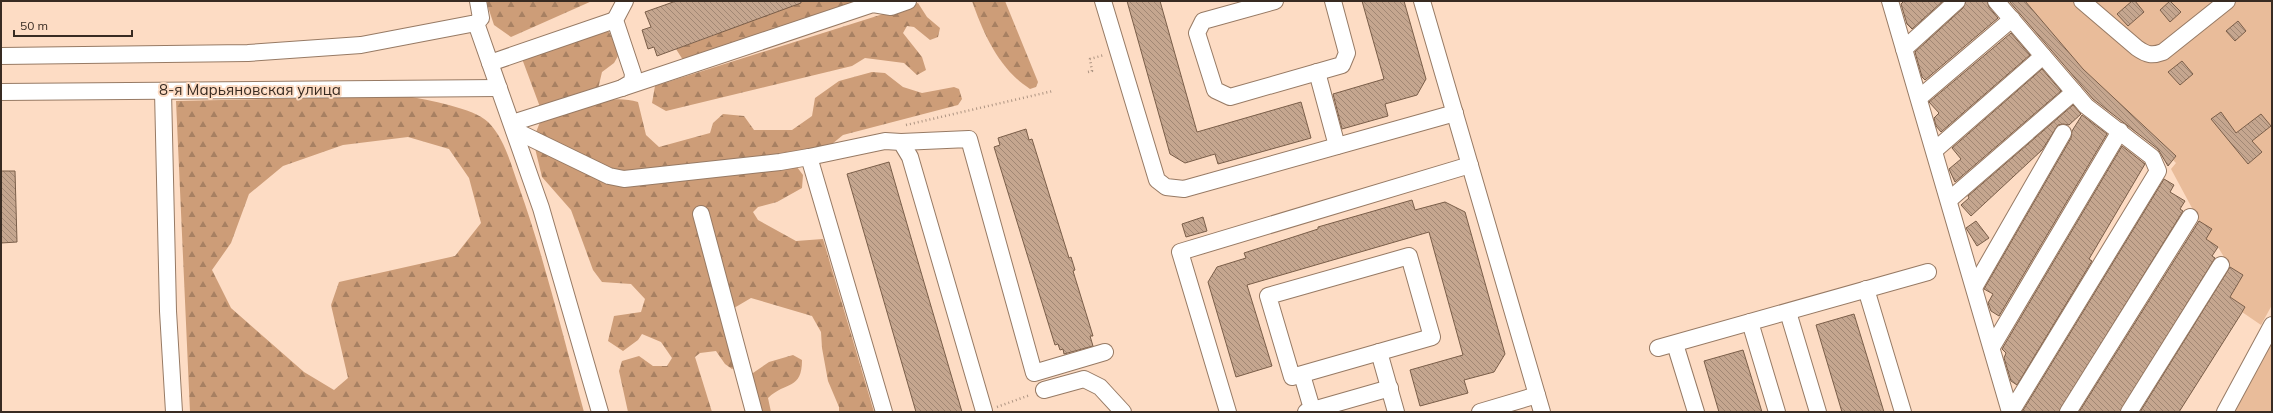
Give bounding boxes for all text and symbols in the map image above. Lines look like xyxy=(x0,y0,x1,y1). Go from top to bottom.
scale bar xyxy=(14,12,132,38)
text: 50 m xyxy=(20,18,48,33)
street label: 8-я Марьяновская улица xyxy=(159,80,341,99)

